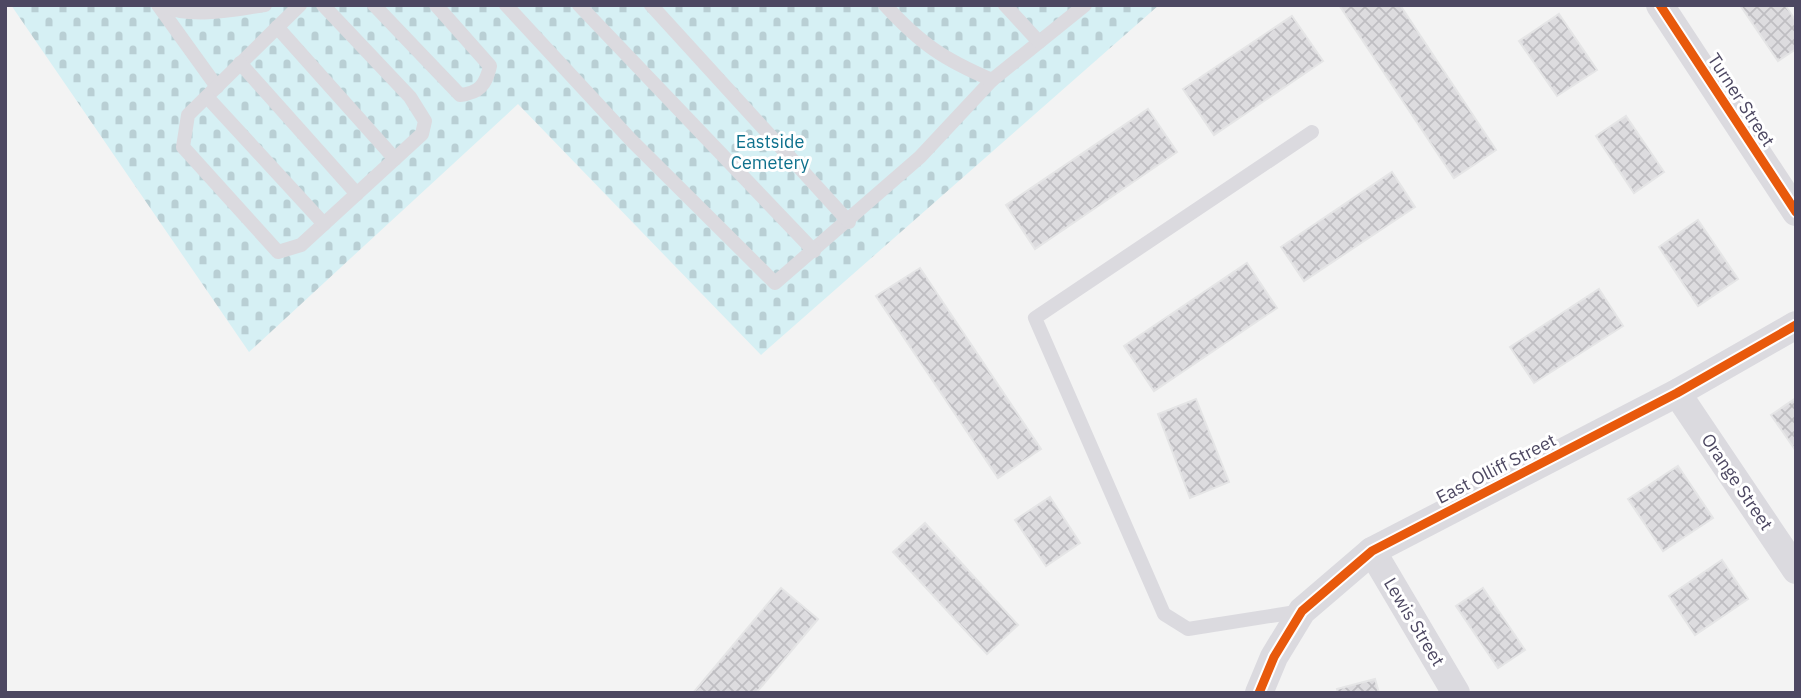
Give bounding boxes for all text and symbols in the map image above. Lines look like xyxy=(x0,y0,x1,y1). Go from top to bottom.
street label: Turner Street xyxy=(1703,49,1780,151)
park label: Eastside Cemetery xyxy=(731,130,809,174)
street label: East Olliff Street xyxy=(1432,428,1560,509)
street label: Orange Street xyxy=(1697,429,1778,535)
street label: Lewis Street xyxy=(1379,573,1450,670)

